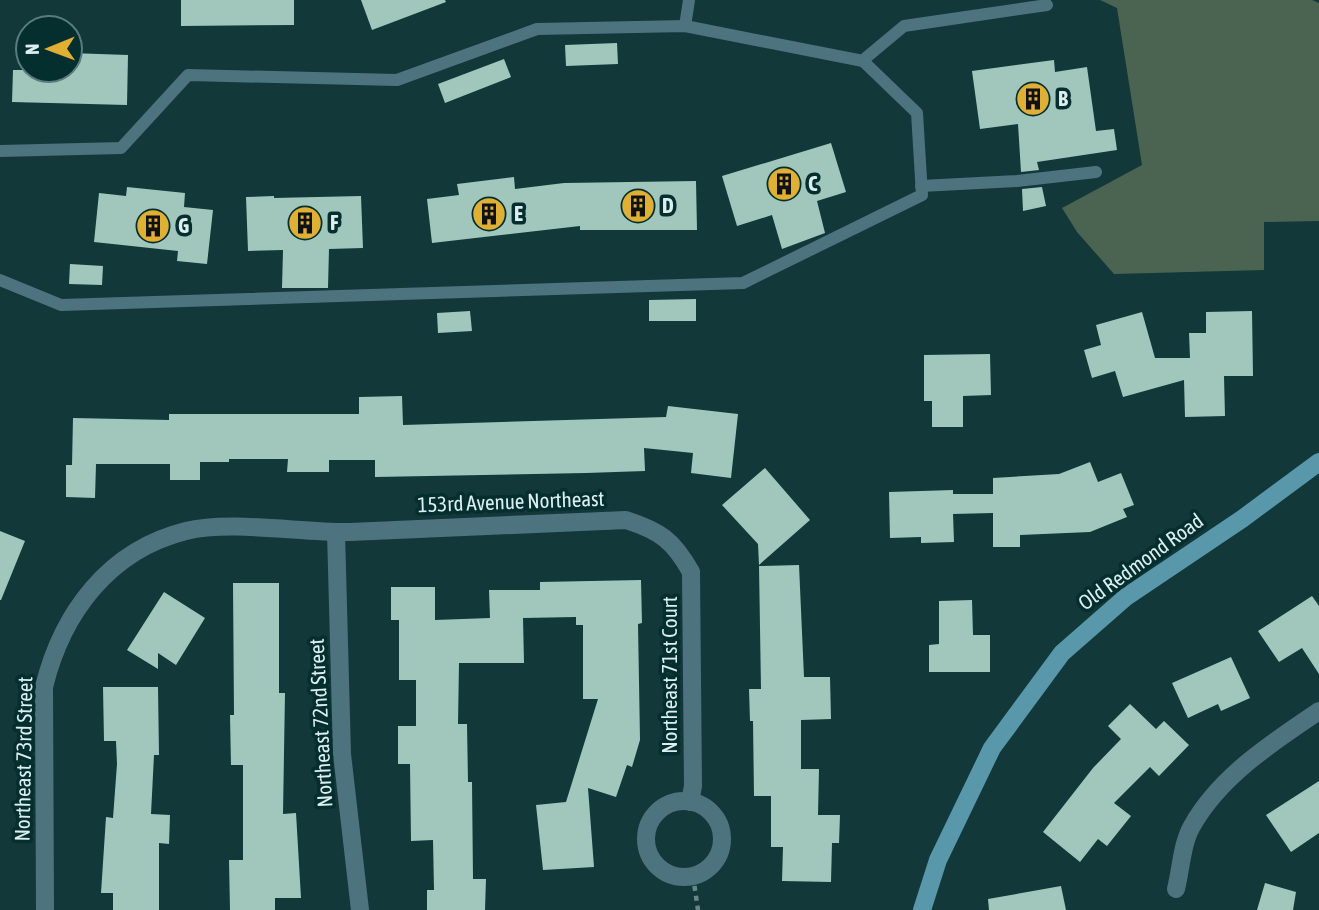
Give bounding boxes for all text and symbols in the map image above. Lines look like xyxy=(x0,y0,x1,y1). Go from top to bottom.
north arrow xyxy=(14,14,84,84)
text: N xyxy=(21,43,43,55)
building icon: B xyxy=(1014,80,1052,118)
place label: B xyxy=(1058,86,1068,110)
building icon: C xyxy=(765,165,803,203)
place label: C xyxy=(808,171,818,195)
building icon: D xyxy=(619,187,657,225)
place label: D xyxy=(662,193,674,217)
building icon: E xyxy=(470,195,508,233)
place label: E xyxy=(514,201,523,225)
building icon: F xyxy=(286,204,324,242)
building icon: G xyxy=(134,207,172,245)
place label: F xyxy=(330,210,339,234)
place label: G xyxy=(178,213,189,237)
street label: 153rd Avenue Northeast xyxy=(417,486,605,516)
street label: Old Redmond Road xyxy=(1073,508,1208,615)
street label: Northeast 71st Court xyxy=(657,596,681,754)
street label: Northeast 72nd Street xyxy=(304,638,336,808)
street label: Northeast 73rd Street xyxy=(10,676,36,842)

